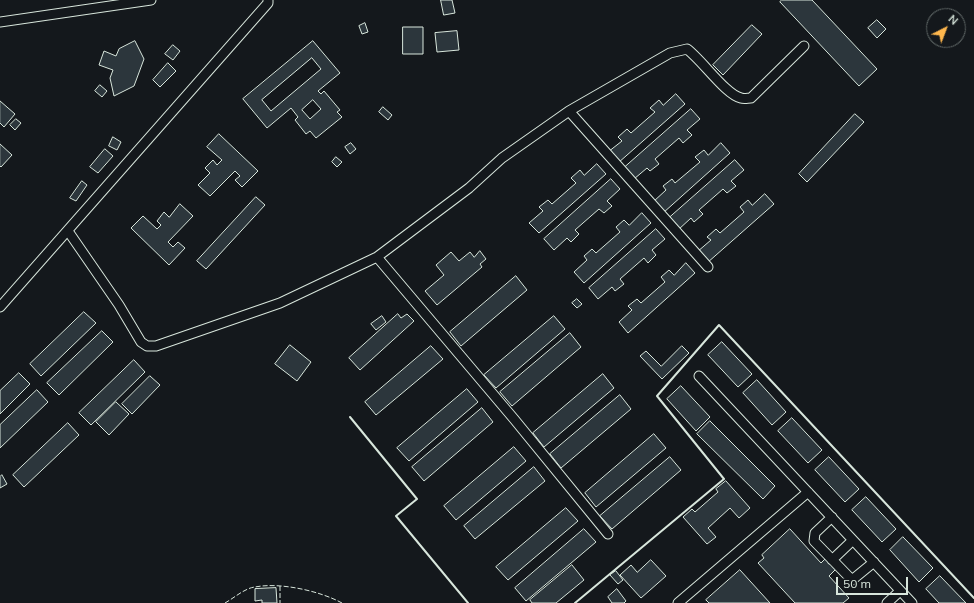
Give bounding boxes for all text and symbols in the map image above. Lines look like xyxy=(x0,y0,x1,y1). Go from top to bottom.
north arrow xyxy=(926,8,966,48)
text: N xyxy=(946,12,961,28)
scale bar xyxy=(838,569,910,595)
text: 50 m xyxy=(843,576,871,591)

